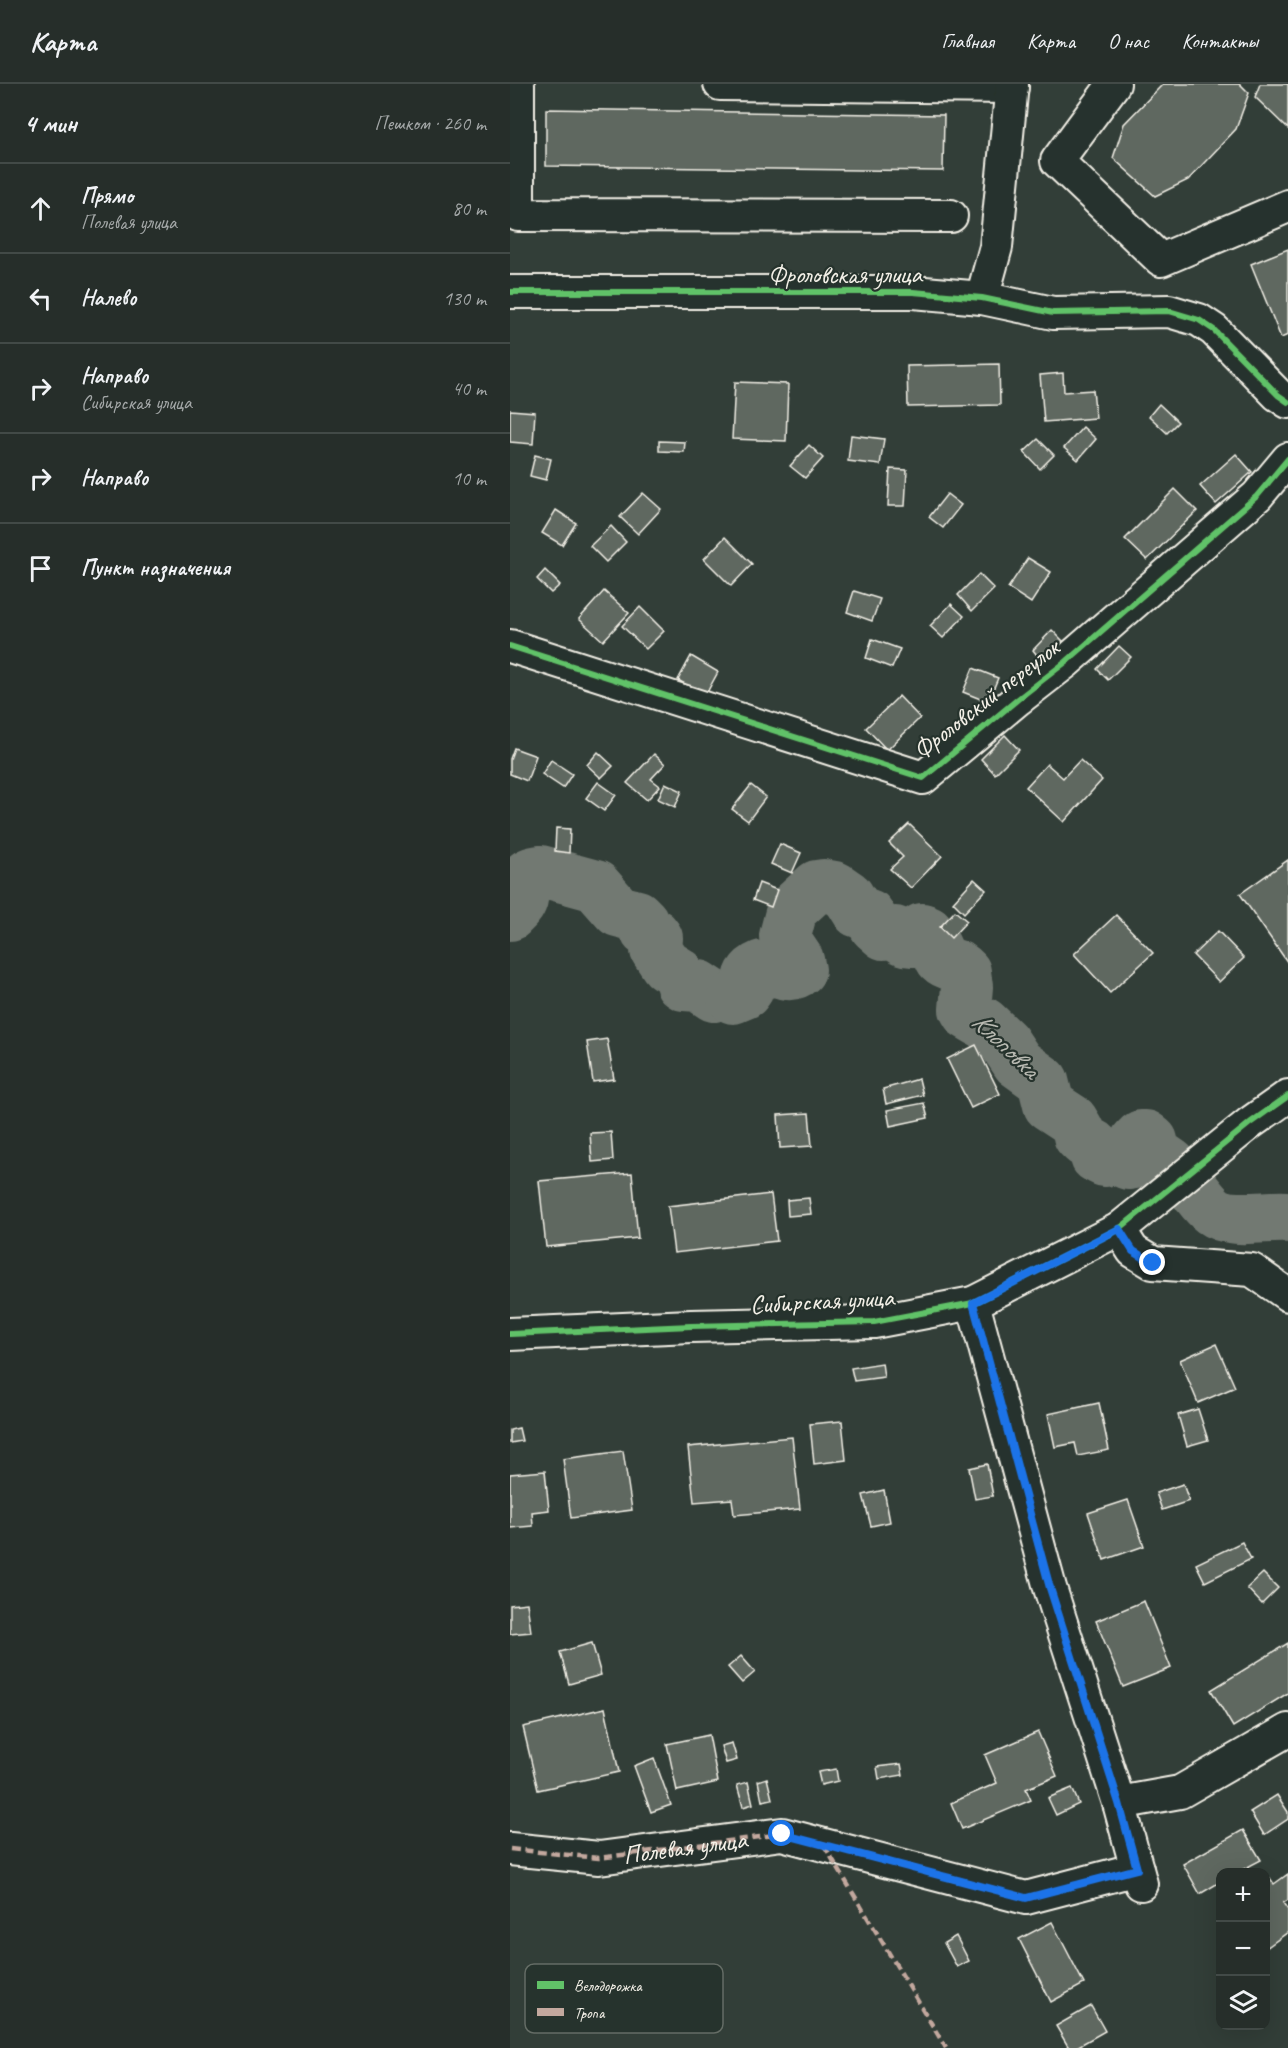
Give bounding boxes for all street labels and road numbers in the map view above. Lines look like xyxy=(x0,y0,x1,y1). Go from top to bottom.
street label: Фроловская улица xyxy=(768,258,924,291)
street label: Фроловский переулок xyxy=(906,630,1068,767)
street label: Сибирская улица xyxy=(749,1281,896,1321)
street label: Полевая улица xyxy=(621,1822,750,1871)

